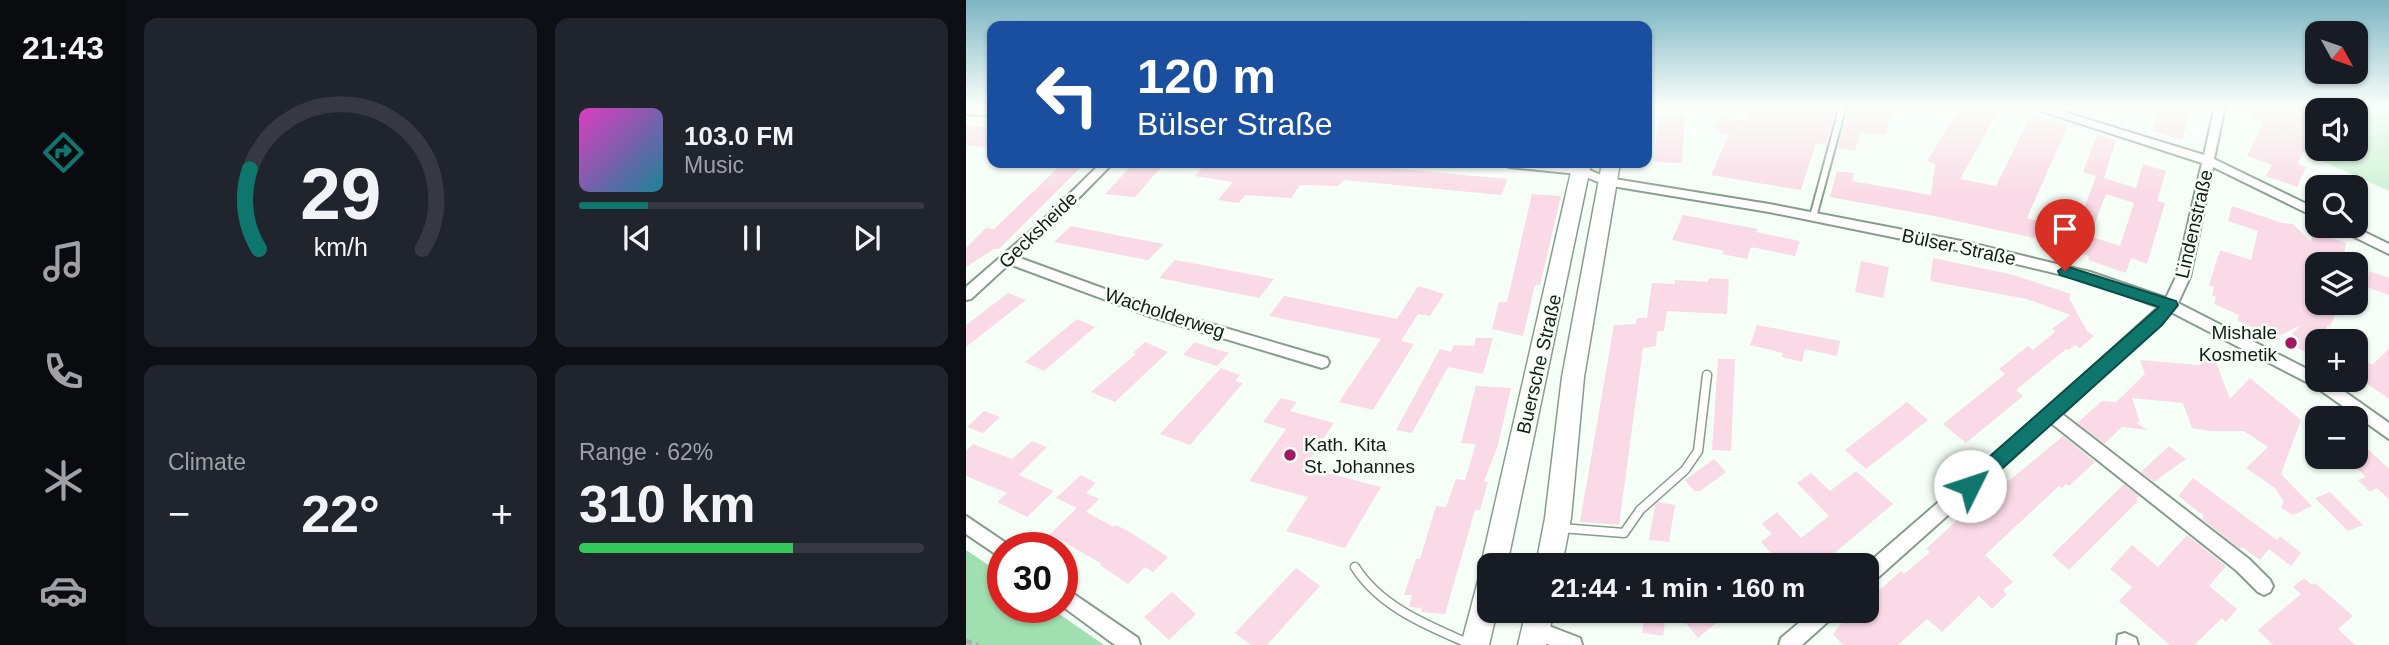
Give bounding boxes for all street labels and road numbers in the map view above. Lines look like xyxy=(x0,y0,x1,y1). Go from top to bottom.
street label: Lindenstraße xyxy=(2171,168,2217,280)
street label: Gecksheide xyxy=(995,188,1081,272)
street label: Bülser Straße xyxy=(1900,225,2018,269)
street label: Wacholderweg xyxy=(1102,284,1228,342)
street label: Buersche Straße xyxy=(1513,292,1565,436)

